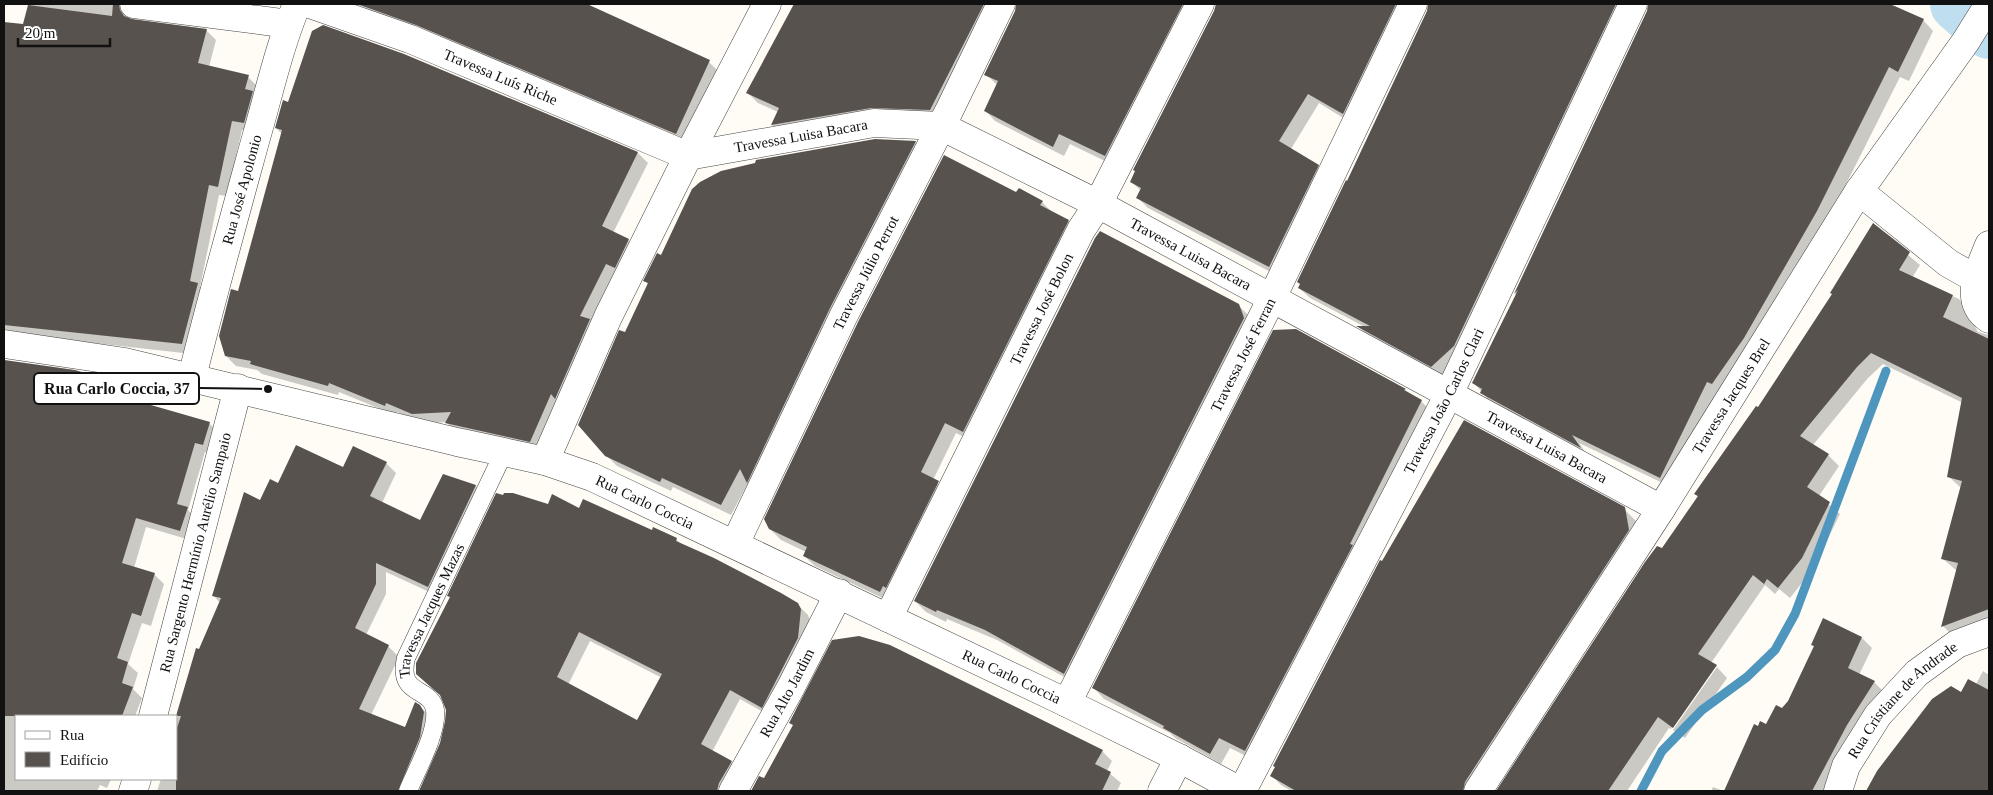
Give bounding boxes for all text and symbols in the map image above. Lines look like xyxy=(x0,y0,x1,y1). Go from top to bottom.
scale bar xyxy=(18,15,110,47)
text: 20 m xyxy=(25,25,56,41)
street label: Travessa Luís Riche xyxy=(441,46,560,108)
street label: Travessa Luisa Bacara xyxy=(733,116,869,156)
street label: Rua José Apolonio xyxy=(219,133,265,246)
street label: Travessa Júlio Perrot xyxy=(830,212,902,333)
street label: Travessa Luisa Bacara xyxy=(1127,215,1254,294)
street label: Travessa José Bolon xyxy=(1007,250,1076,368)
street label: Travessa José Ferran xyxy=(1208,295,1279,415)
street label: Travessa João Carlos Clari xyxy=(1401,326,1487,477)
street label: Travessa Jacques Brel xyxy=(1689,336,1773,457)
callout: Rua Carlo Coccia, 37 xyxy=(34,373,199,404)
text: Rua Carlo Coccia, 37 xyxy=(44,380,190,397)
street label: Travessa Luisa Bacara xyxy=(1483,408,1610,486)
street label: Rua Sargento Hermínio Aurélio Sampaio xyxy=(157,431,234,674)
street label: Rua Carlo Coccia xyxy=(593,472,697,532)
street label: Travessa Jacques Mazas xyxy=(396,541,467,679)
street label: Rua Cristiane de Andrade xyxy=(1845,638,1960,761)
street label: Rua Alto Jardim xyxy=(757,646,817,740)
street label: Rua Carlo Coccia xyxy=(960,646,1063,707)
legend xyxy=(15,715,178,780)
text: Rua xyxy=(60,727,85,743)
text: Edifício xyxy=(60,752,108,768)

